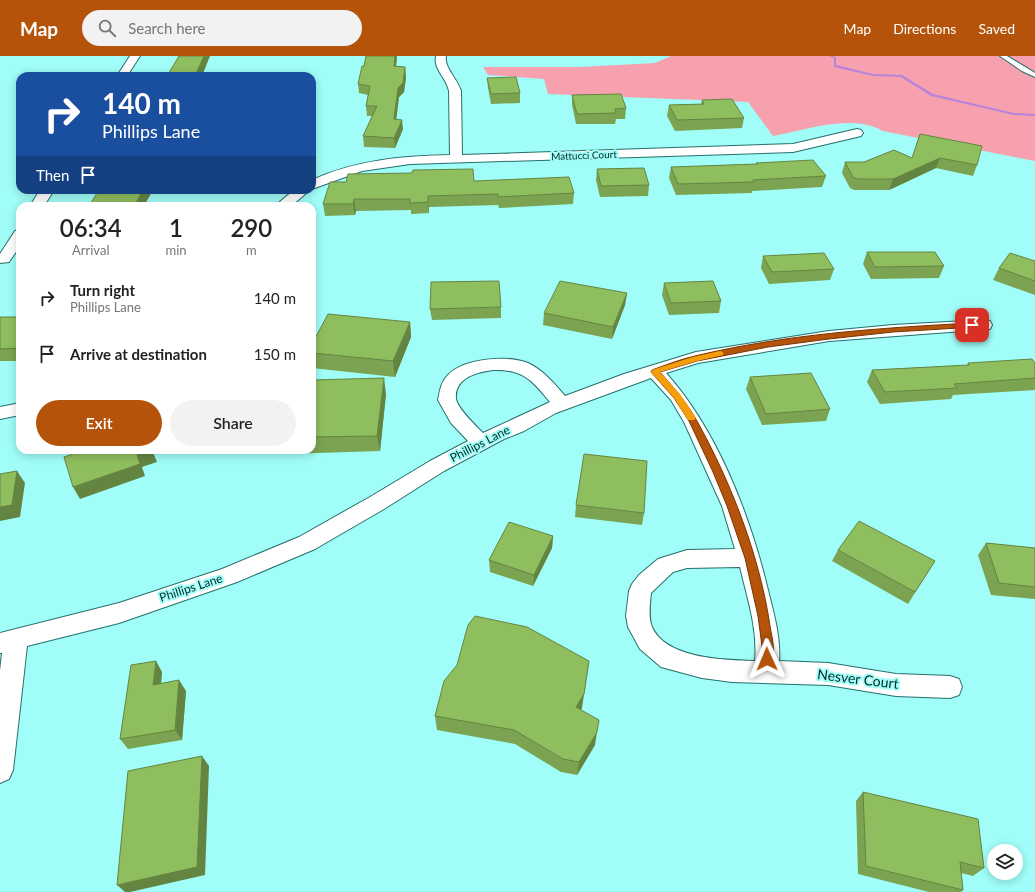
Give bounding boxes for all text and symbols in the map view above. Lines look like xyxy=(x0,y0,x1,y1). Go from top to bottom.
search box xyxy=(82,10,362,46)
text: Map xyxy=(20,17,58,40)
icon: search xyxy=(96,17,118,39)
text: Search here xyxy=(128,19,206,37)
text: Map xyxy=(844,20,871,37)
text: Directions xyxy=(893,20,956,37)
text: Saved xyxy=(978,20,1015,37)
text: 140 m xyxy=(102,86,181,120)
icon: right xyxy=(36,88,88,140)
text: Phillips Lane xyxy=(102,120,200,142)
street label: Mattucci Court xyxy=(551,148,618,162)
icon: arrive xyxy=(77,164,99,186)
text: Then xyxy=(36,166,69,184)
text: 06:34 xyxy=(60,213,122,242)
text: 1 xyxy=(169,213,183,242)
text: 290 xyxy=(230,213,272,242)
text: Arrival xyxy=(72,242,109,258)
text: min xyxy=(165,242,187,258)
text: m xyxy=(246,242,257,258)
text: Turn right xyxy=(70,281,135,299)
icon: right xyxy=(36,287,58,309)
text: 140 m xyxy=(254,289,296,307)
text: Phillips Lane xyxy=(70,299,141,315)
pin xyxy=(955,308,989,342)
icon: arrive xyxy=(961,314,983,336)
icon: arrive xyxy=(36,343,58,365)
text: Arrive at destination xyxy=(70,345,207,363)
text: 150 m xyxy=(254,345,296,363)
button: Exit xyxy=(36,400,162,446)
button: Share xyxy=(170,400,296,446)
street label: Phillips Lane xyxy=(447,422,512,465)
street label: Phillips Lane xyxy=(157,570,224,605)
position arrow xyxy=(746,638,788,680)
street label: Nesver Court xyxy=(816,665,900,692)
map controls xyxy=(987,844,1023,880)
button: layers xyxy=(987,844,1023,880)

